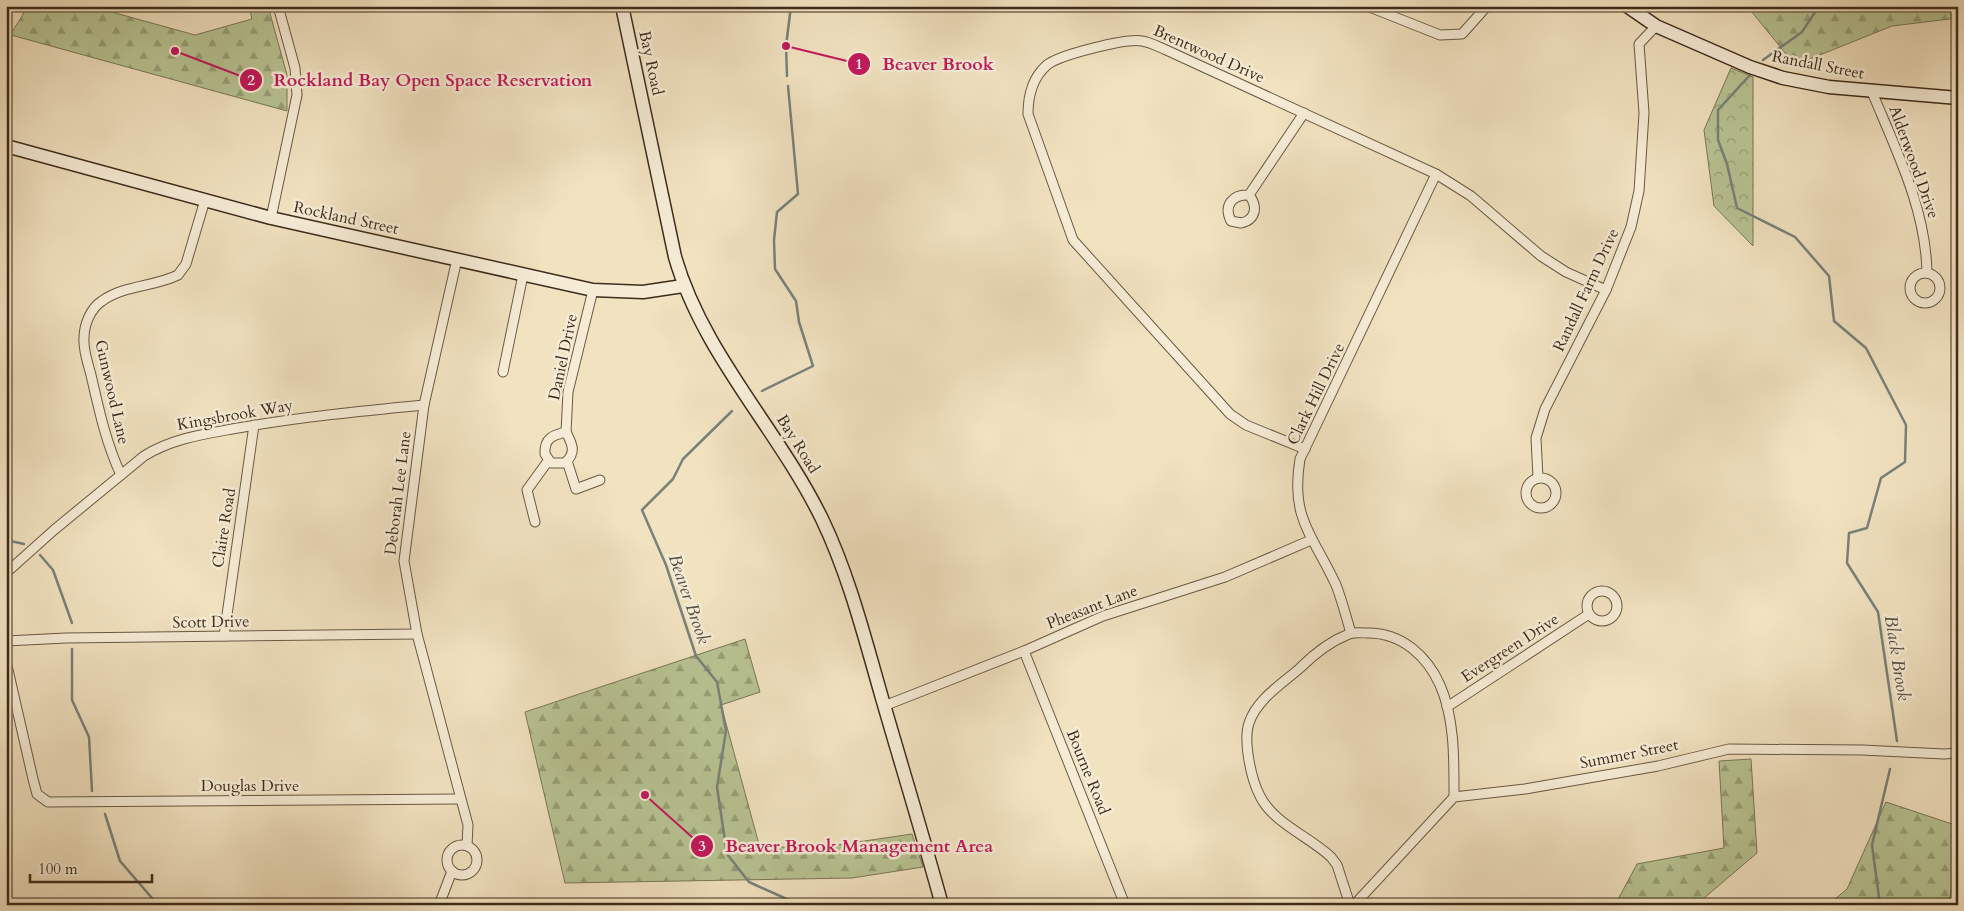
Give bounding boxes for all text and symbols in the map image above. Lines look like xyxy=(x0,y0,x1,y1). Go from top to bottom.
street label: Brentwood Drive xyxy=(1150,20,1268,88)
street label: Bay Road xyxy=(633,29,669,98)
street label: Randall Street xyxy=(1770,45,1866,85)
callout: Beaver Brook xyxy=(847,47,1004,80)
text: Beaver Brook xyxy=(882,52,995,77)
text: 1 xyxy=(855,54,863,74)
callout: Rockland Bay Open Space Reservation xyxy=(239,63,603,96)
text: Rockland Bay Open Space Reservation xyxy=(274,68,593,93)
text: 2 xyxy=(247,70,255,90)
street label: Alderwood Drive xyxy=(1883,102,1945,222)
street label: Rockland Street xyxy=(291,196,401,240)
street label: Randall Farm Drive xyxy=(1548,225,1624,355)
street label: Daniel Drive xyxy=(543,312,583,402)
street label: Gunwood Lane xyxy=(89,338,135,446)
street label: Clark Hill Drive xyxy=(1282,339,1350,449)
street label: Kingsbrook Way xyxy=(175,394,295,436)
street label: Bay Road xyxy=(771,410,825,478)
street label: Deborah Lee Lane xyxy=(379,430,417,556)
street label: Claire Road xyxy=(207,486,241,569)
water label: Beaver Brook xyxy=(662,551,716,648)
street label: Pheasant Lane xyxy=(1043,580,1141,634)
street label: Evergreen Drive xyxy=(1457,608,1563,688)
street label: Scott Drive xyxy=(172,610,250,634)
water label: Black Brook xyxy=(1878,614,1916,703)
street label: Bourne Road xyxy=(1061,726,1115,818)
street label: Summer Street xyxy=(1578,734,1680,774)
street label: Douglas Drive xyxy=(201,775,299,797)
callout: Beaver Brook Management Area xyxy=(689,829,1003,862)
text: Beaver Brook Management Area xyxy=(725,834,993,859)
text: 3 xyxy=(698,836,706,856)
scale bar xyxy=(30,851,152,883)
text: 100 m xyxy=(38,859,78,879)

